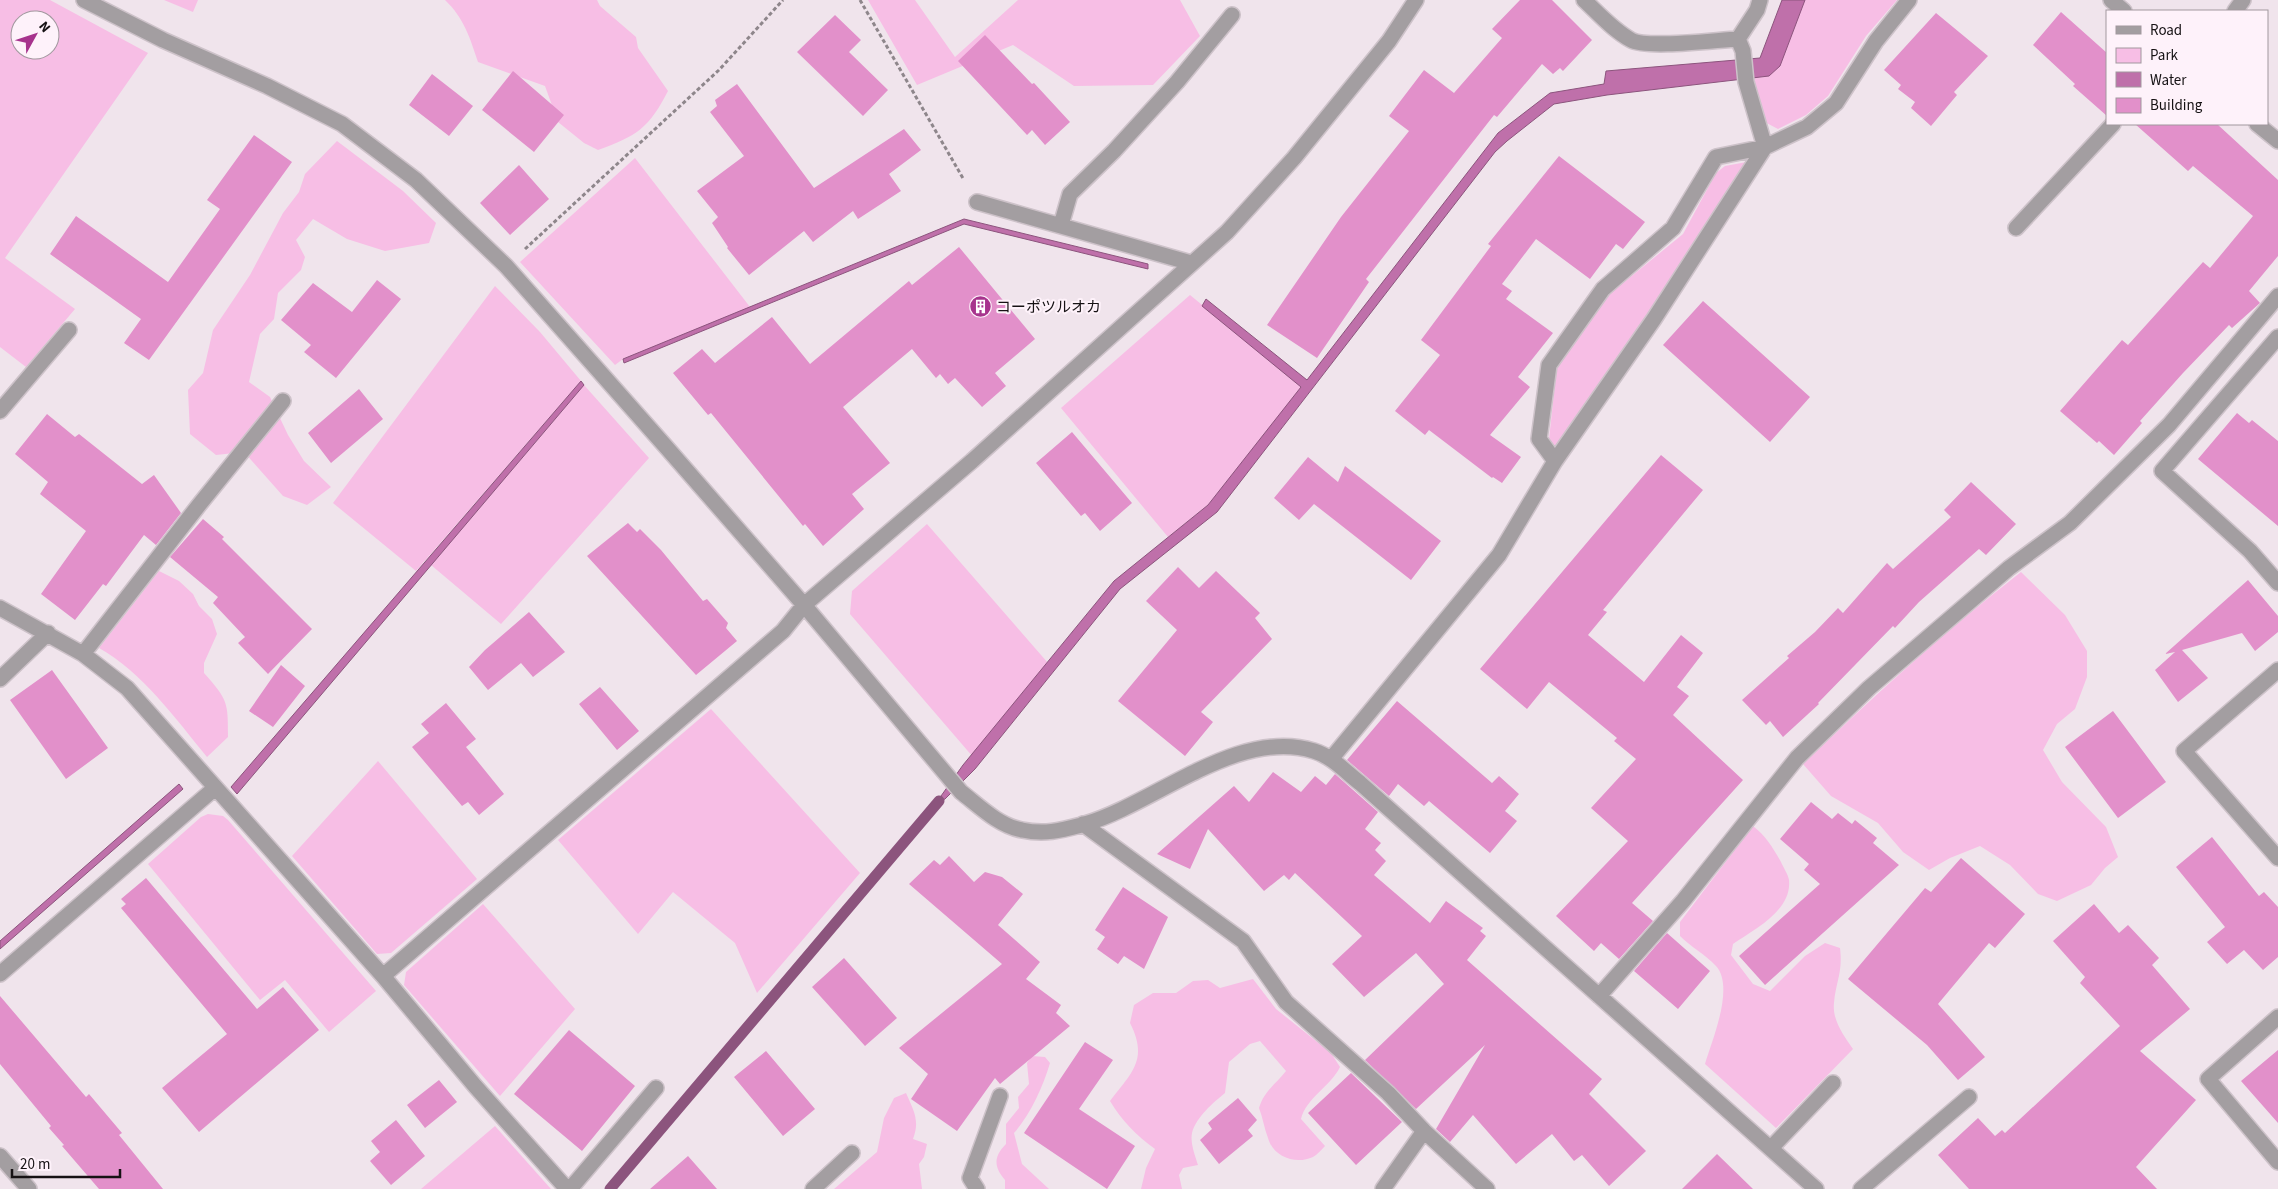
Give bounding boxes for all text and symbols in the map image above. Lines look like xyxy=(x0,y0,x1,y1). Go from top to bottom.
north arrow xyxy=(10,10,60,60)
legend xyxy=(2106,10,2268,125)
text: N xyxy=(34,17,55,37)
text: Road xyxy=(2150,20,2182,41)
text: Park xyxy=(2150,45,2179,66)
text: Water xyxy=(2150,70,2187,91)
text: Building xyxy=(2150,95,2203,116)
building icon: コーポツルオカ xyxy=(968,295,992,319)
place label: コーポツルオカ xyxy=(996,297,1101,318)
scale bar xyxy=(12,1146,120,1178)
text: 20 m xyxy=(20,1154,50,1175)

